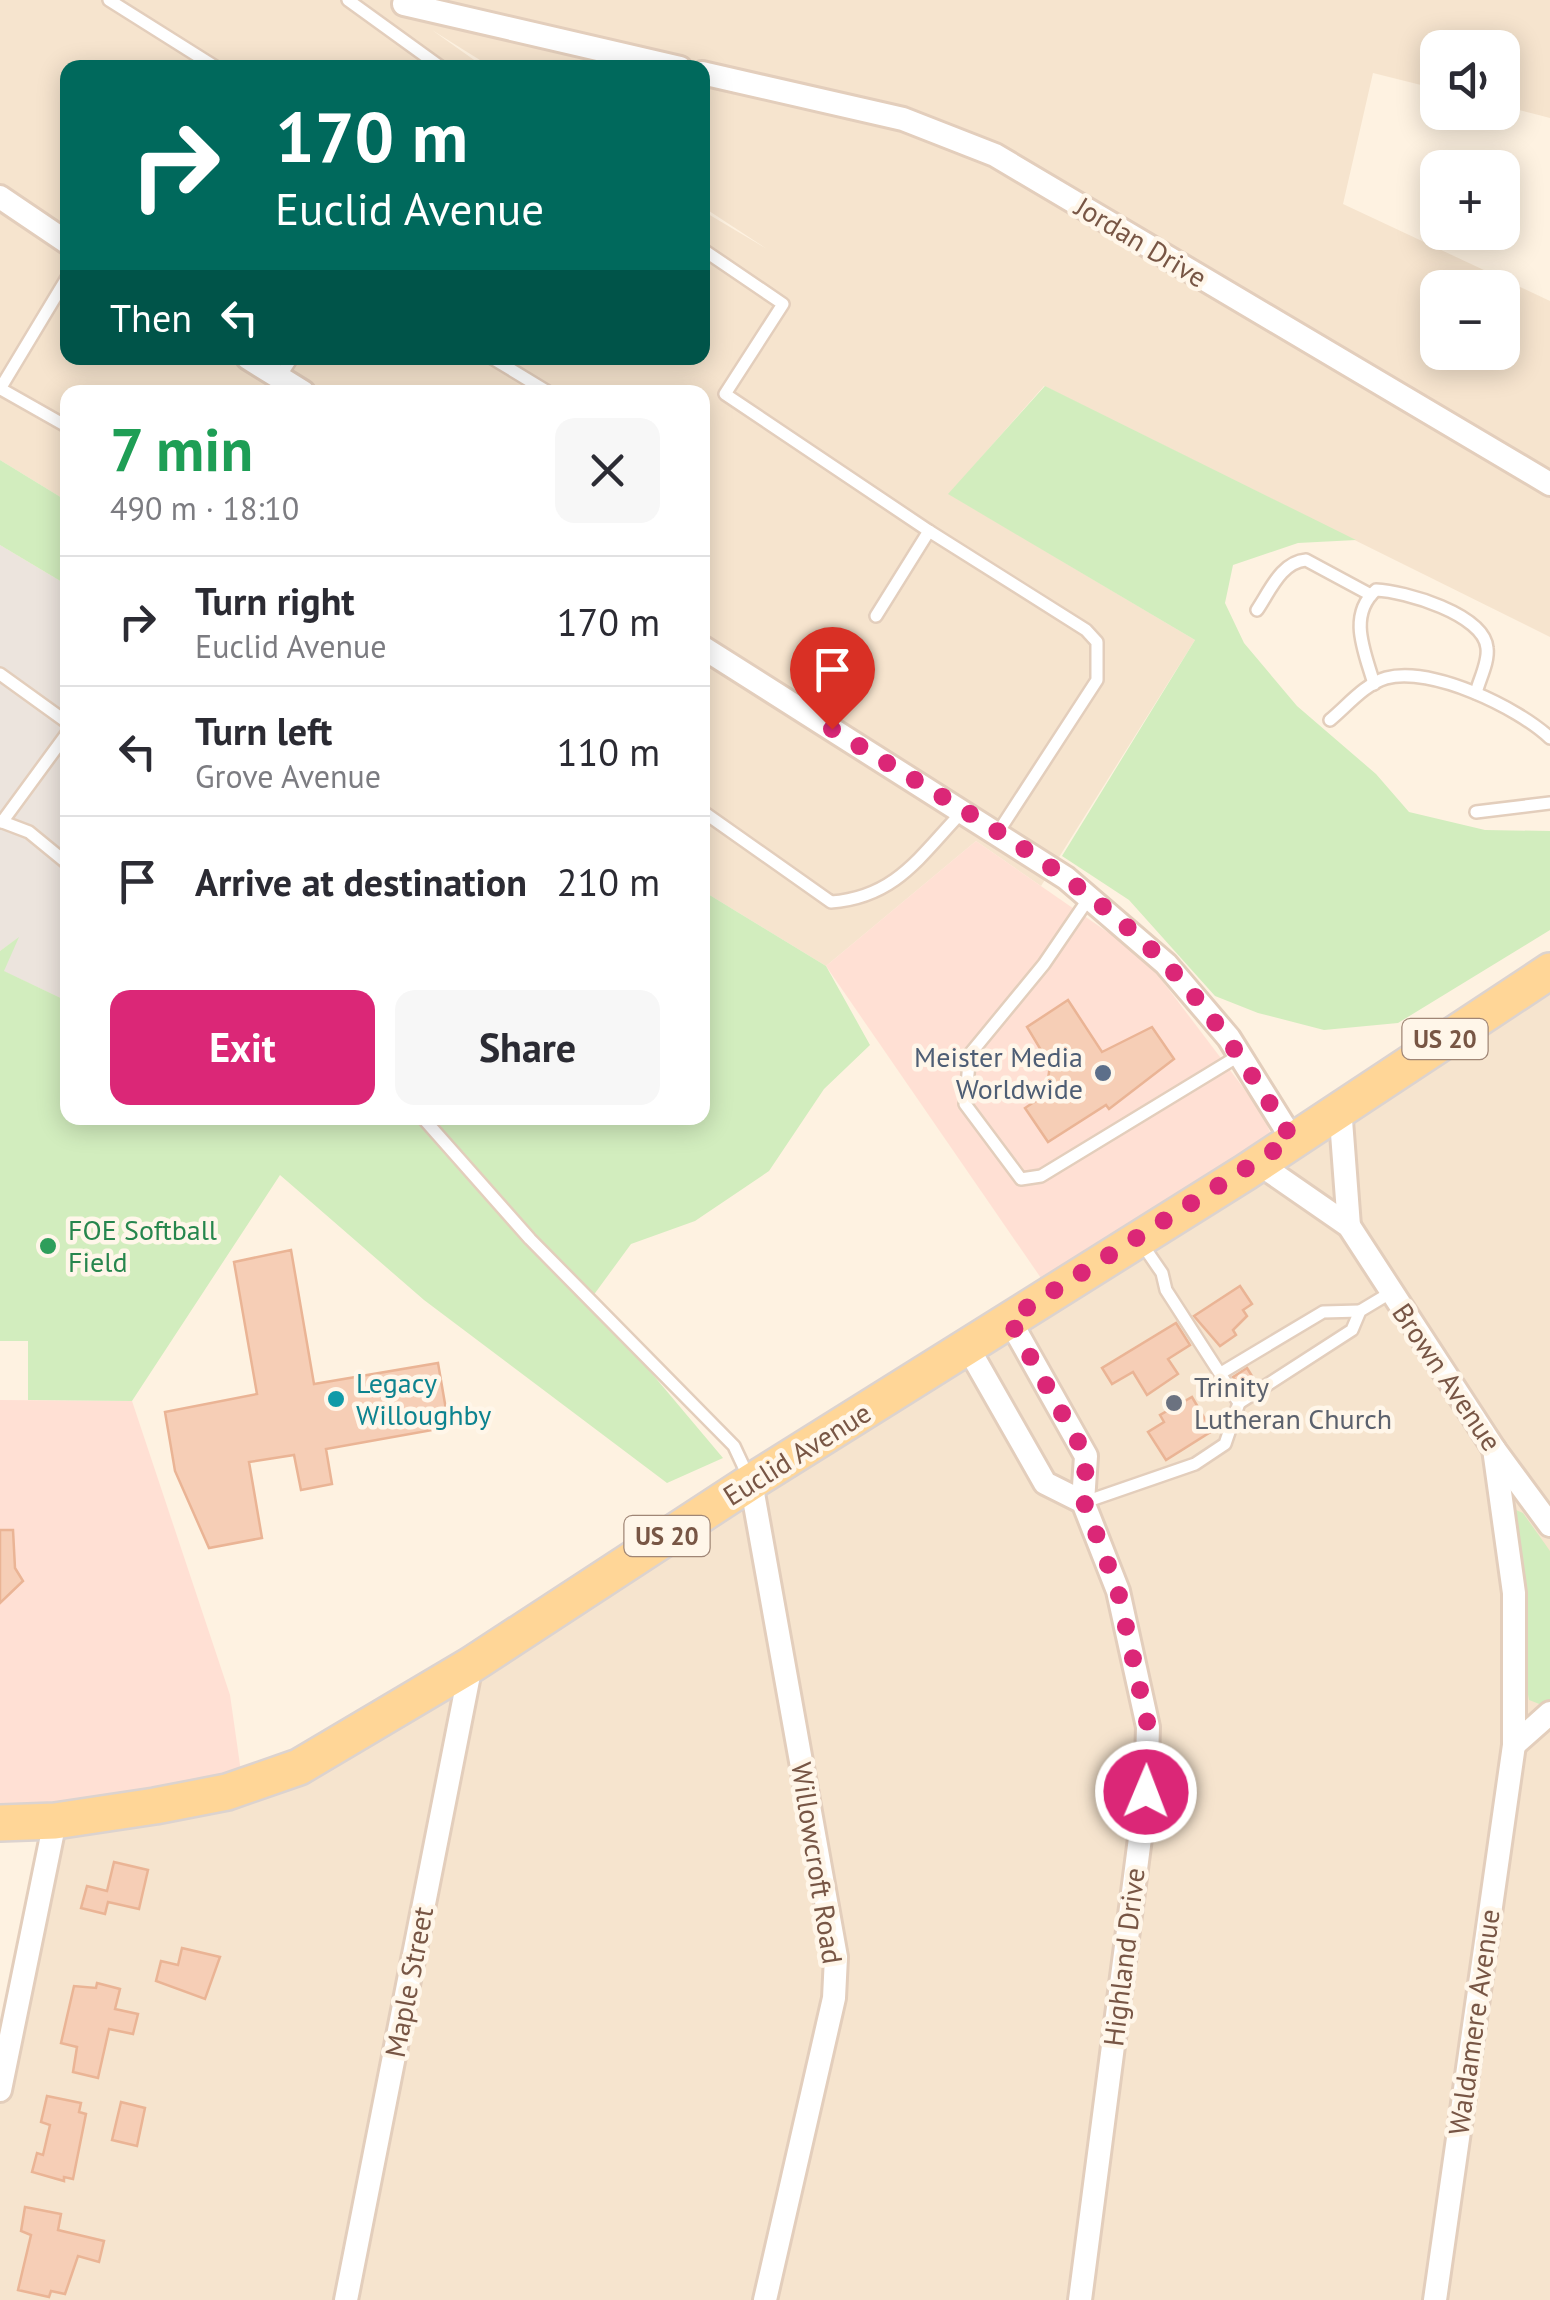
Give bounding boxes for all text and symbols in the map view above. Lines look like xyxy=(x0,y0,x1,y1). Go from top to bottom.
map controls xyxy=(1420,30,1520,370)
button: sound xyxy=(1420,30,1520,130)
text: 170 m xyxy=(275,91,468,181)
icon: right xyxy=(110,100,240,230)
button: + xyxy=(1420,150,1520,250)
text: Euclid Avenue xyxy=(275,179,544,237)
street label: Jordan Drive xyxy=(1068,187,1214,295)
button: − xyxy=(1420,270,1520,370)
icon: left xyxy=(212,290,267,345)
text: Then xyxy=(110,293,192,342)
text: 7 min xyxy=(110,410,253,488)
button: close xyxy=(555,418,660,523)
text: 490 m · 18:10 xyxy=(110,487,299,529)
text: Turn right xyxy=(195,576,355,625)
icon: right xyxy=(110,594,165,649)
text: 170 m xyxy=(557,597,660,646)
text: Euclid Avenue xyxy=(195,625,386,667)
pin xyxy=(790,627,875,730)
icon: arrive xyxy=(805,642,860,697)
text: Turn left xyxy=(195,706,332,755)
icon: left xyxy=(110,724,165,779)
text: 110 m xyxy=(557,727,660,776)
text: Grove Avenue xyxy=(195,755,381,797)
icon: arrive xyxy=(110,854,165,909)
text: Arrive at destination xyxy=(195,857,527,906)
text: 210 m xyxy=(557,857,660,906)
button: Exit xyxy=(110,990,375,1105)
button: Share xyxy=(395,990,660,1105)
road number: US 20 xyxy=(1402,1019,1488,1059)
place label: Meister Media Worldwide xyxy=(914,1038,1083,1107)
marker: Meister Media Worldwide xyxy=(1092,1062,1114,1084)
place label: FOE Softball Field xyxy=(68,1211,217,1280)
marker: FOE Softball Field xyxy=(37,1235,59,1257)
street label: Brown Avenue xyxy=(1384,1296,1510,1458)
place label: Legacy Willoughby xyxy=(356,1364,491,1433)
place label: Trinity Lutheran Church xyxy=(1194,1368,1392,1437)
marker: Legacy Willoughby xyxy=(325,1388,347,1410)
marker: Trinity Lutheran Church xyxy=(1163,1392,1185,1414)
street label: Euclid Avenue xyxy=(716,1394,878,1514)
road number: US 20 xyxy=(624,1516,710,1556)
position arrow xyxy=(1094,1740,1198,1844)
street label: Willowcroft Road xyxy=(783,1759,852,1966)
street label: Highland Drive xyxy=(1094,1866,1153,2048)
street label: Maple Street xyxy=(376,1903,441,2060)
street label: Waldamere Avenue xyxy=(1439,1907,1508,2137)

